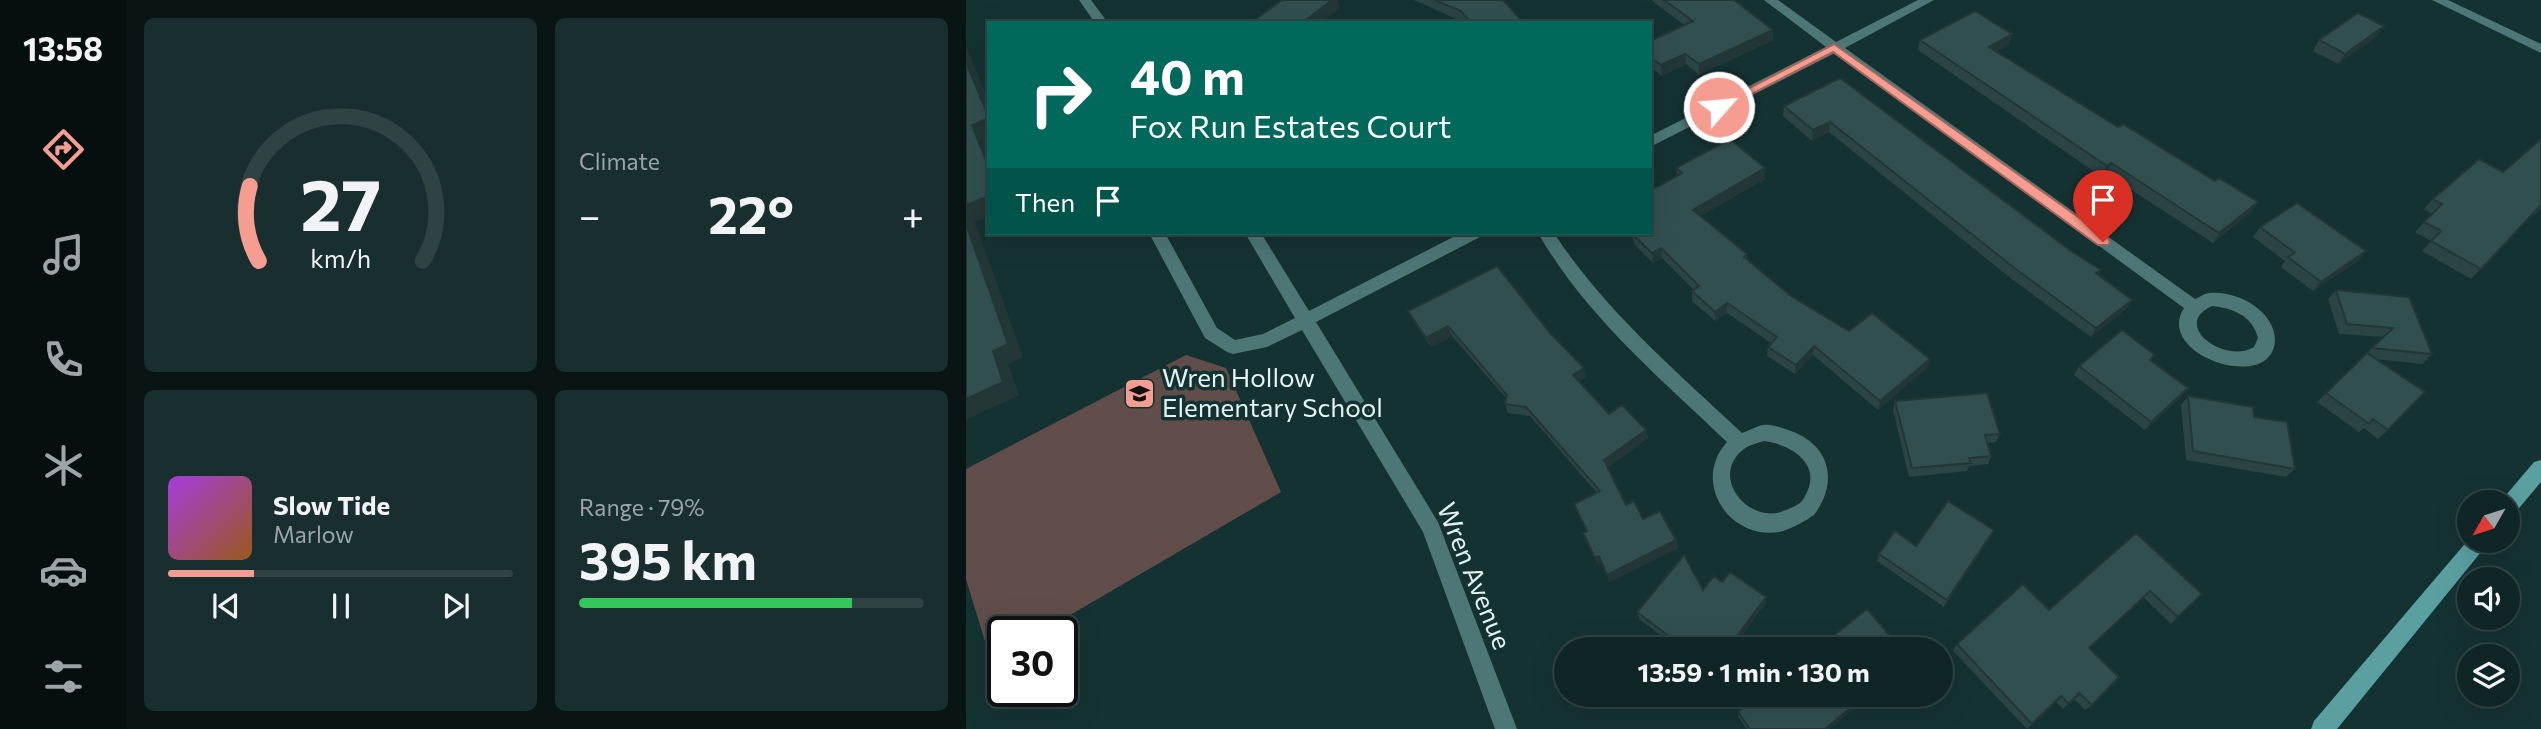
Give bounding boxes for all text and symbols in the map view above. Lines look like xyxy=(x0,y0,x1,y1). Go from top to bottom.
text: 13:58 xyxy=(23,28,103,68)
text: 40 m xyxy=(1130,45,1245,105)
icon: right xyxy=(1015,49,1106,140)
position arrow xyxy=(1682,70,1756,144)
text: Fox Run Estates Court xyxy=(1130,105,1451,145)
icon: directions xyxy=(39,125,88,174)
text: Climate xyxy=(579,147,660,175)
text: 27 xyxy=(300,157,381,246)
pin xyxy=(2073,170,2133,242)
text: 22° xyxy=(708,181,794,245)
icon: arrive xyxy=(2084,181,2122,219)
icon: arrive xyxy=(1089,182,1127,220)
text: Then xyxy=(1015,186,1075,217)
text: − xyxy=(579,191,601,238)
text: + xyxy=(902,191,924,238)
icon: music xyxy=(39,230,88,279)
text: km/h xyxy=(310,243,371,273)
icon: phone xyxy=(39,335,88,384)
place label: Wren Hollow Elementary School xyxy=(1162,361,1383,422)
school or university icon: Wren Hollow Elementary School xyxy=(1122,376,1156,410)
icon: climate xyxy=(39,441,88,490)
text: Slow Tide xyxy=(273,489,390,520)
north arrow xyxy=(2457,490,2520,553)
map controls xyxy=(2457,490,2520,707)
text: Range · 79% xyxy=(579,493,704,521)
street label: Wren Avenue xyxy=(1432,498,1519,653)
text: Marlow xyxy=(273,520,354,548)
text: 395 km xyxy=(579,527,757,591)
icon: car xyxy=(39,546,88,595)
button: sound xyxy=(2457,567,2520,630)
icon: previous xyxy=(207,587,245,625)
icon: pause xyxy=(322,587,360,625)
icon: next xyxy=(437,587,475,625)
speed limit sign: 30 xyxy=(987,616,1078,707)
button: layers xyxy=(2457,644,2520,707)
icon: filters xyxy=(39,652,88,701)
text: 13:59 · 1 min · 130 m xyxy=(1637,656,1870,687)

